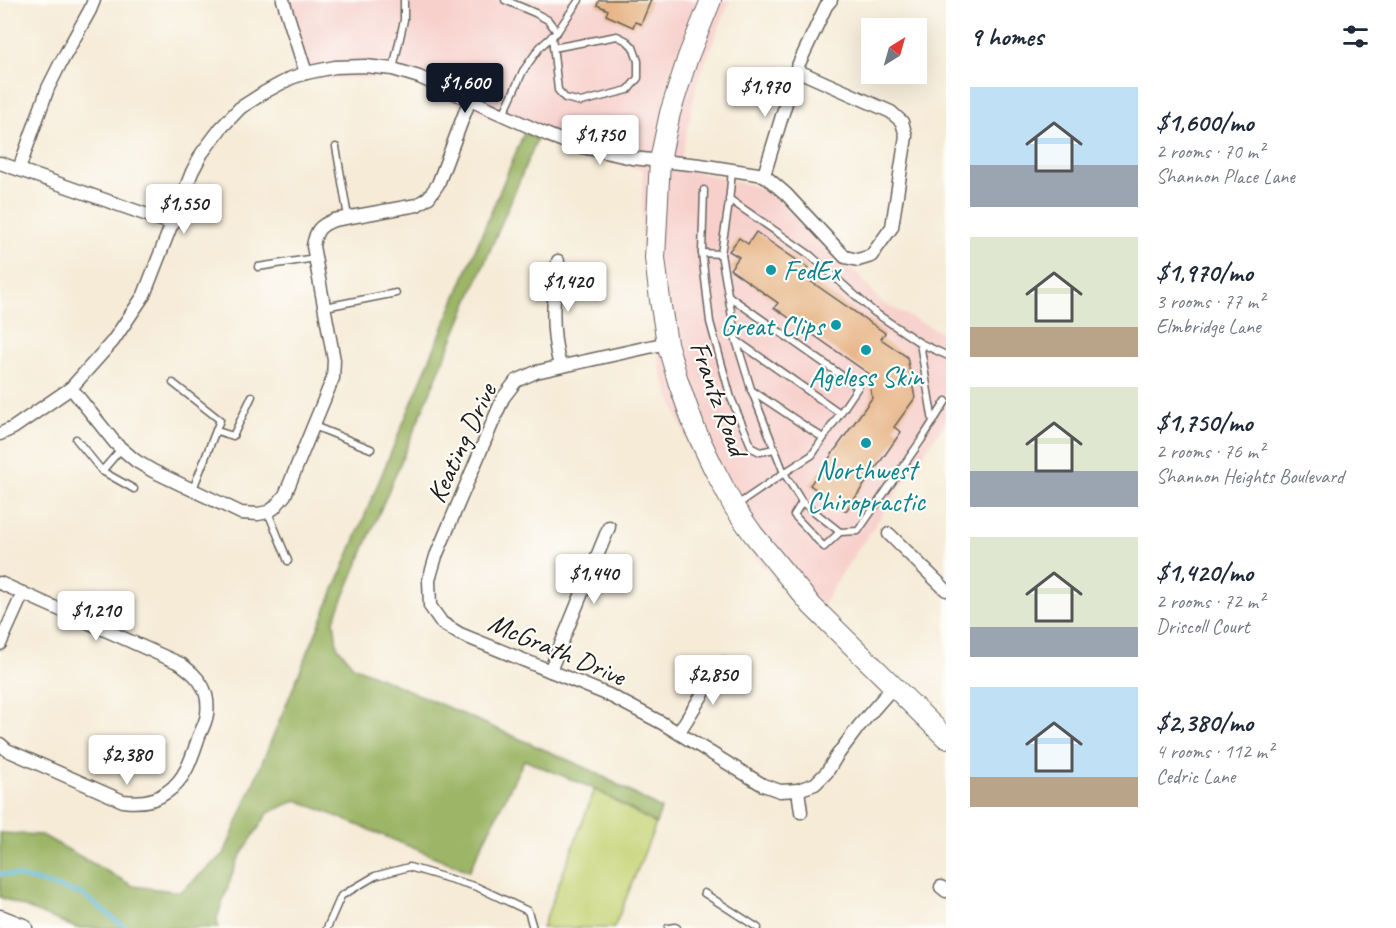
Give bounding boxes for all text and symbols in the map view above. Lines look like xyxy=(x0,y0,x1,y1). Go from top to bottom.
north arrow xyxy=(861,18,927,84)
map controls xyxy=(861,18,927,84)
text: 9 homes xyxy=(970,20,1043,53)
icon: filters xyxy=(1339,20,1372,53)
pin: $1,600 xyxy=(416,63,514,114)
pin: $1,970 xyxy=(716,67,814,118)
text: $1,600 xyxy=(440,70,490,95)
text: $1,970 xyxy=(741,74,789,99)
text: $1,600/mo xyxy=(1156,106,1254,139)
icon: home xyxy=(1018,111,1090,183)
pin: $1,750 xyxy=(551,115,649,166)
text: $1,750 xyxy=(576,122,624,147)
text: 2 rooms · 70 m² xyxy=(1156,139,1264,164)
text: Shannon Place Lane xyxy=(1156,164,1295,189)
pin: $1,550 xyxy=(135,184,233,235)
text: $1,550 xyxy=(160,191,208,216)
place label: FedEx xyxy=(783,253,842,288)
text: $1,970/mo xyxy=(1156,256,1253,289)
icon: home xyxy=(1018,261,1090,333)
pin: $1,420 xyxy=(519,262,617,313)
marker: FedEx xyxy=(764,263,778,277)
text: $1,420 xyxy=(544,269,592,294)
text: 3 rooms · 77 m² xyxy=(1156,289,1264,314)
place label: Great Clips xyxy=(720,308,826,343)
text: Elmbridge Lane xyxy=(1156,314,1260,339)
marker: Great Clips xyxy=(829,318,843,332)
street label: Frantz Road xyxy=(682,336,757,464)
marker: Ageless Skin xyxy=(859,343,873,357)
place label: Ageless Skin xyxy=(809,359,925,394)
street label: Keating Drive xyxy=(418,376,505,508)
text: $1,750/mo xyxy=(1156,406,1252,439)
icon: home xyxy=(1018,411,1090,483)
marker: Northwest Chiropractic xyxy=(859,436,873,450)
text: 2 rooms · 76 m² xyxy=(1156,439,1264,464)
place label: Northwest Chiropractic xyxy=(807,452,927,519)
text: Shannon Heights Boulevard xyxy=(1156,464,1344,489)
pin: $1,440 xyxy=(545,554,643,605)
text: $1,420/mo xyxy=(1156,556,1253,589)
text: $1,440 xyxy=(570,561,618,586)
icon: home xyxy=(1018,561,1090,633)
text: 2 rooms · 72 m² xyxy=(1156,589,1264,614)
pin: $1,210 xyxy=(47,591,145,642)
text: $1,210 xyxy=(72,598,120,623)
street label: McGrath Drive xyxy=(483,605,632,694)
text: Driscoll Court xyxy=(1156,614,1249,639)
pin: $2,850 xyxy=(664,655,762,706)
text: $2,850 xyxy=(689,662,737,687)
text: $2,380/mo xyxy=(1156,706,1253,739)
icon: home xyxy=(1018,711,1090,783)
pin: $2,380 xyxy=(78,735,176,786)
text: 4 rooms · 112 m² xyxy=(1156,739,1273,764)
text: $2,380 xyxy=(103,742,151,767)
text: Cedric Lane xyxy=(1156,764,1235,789)

